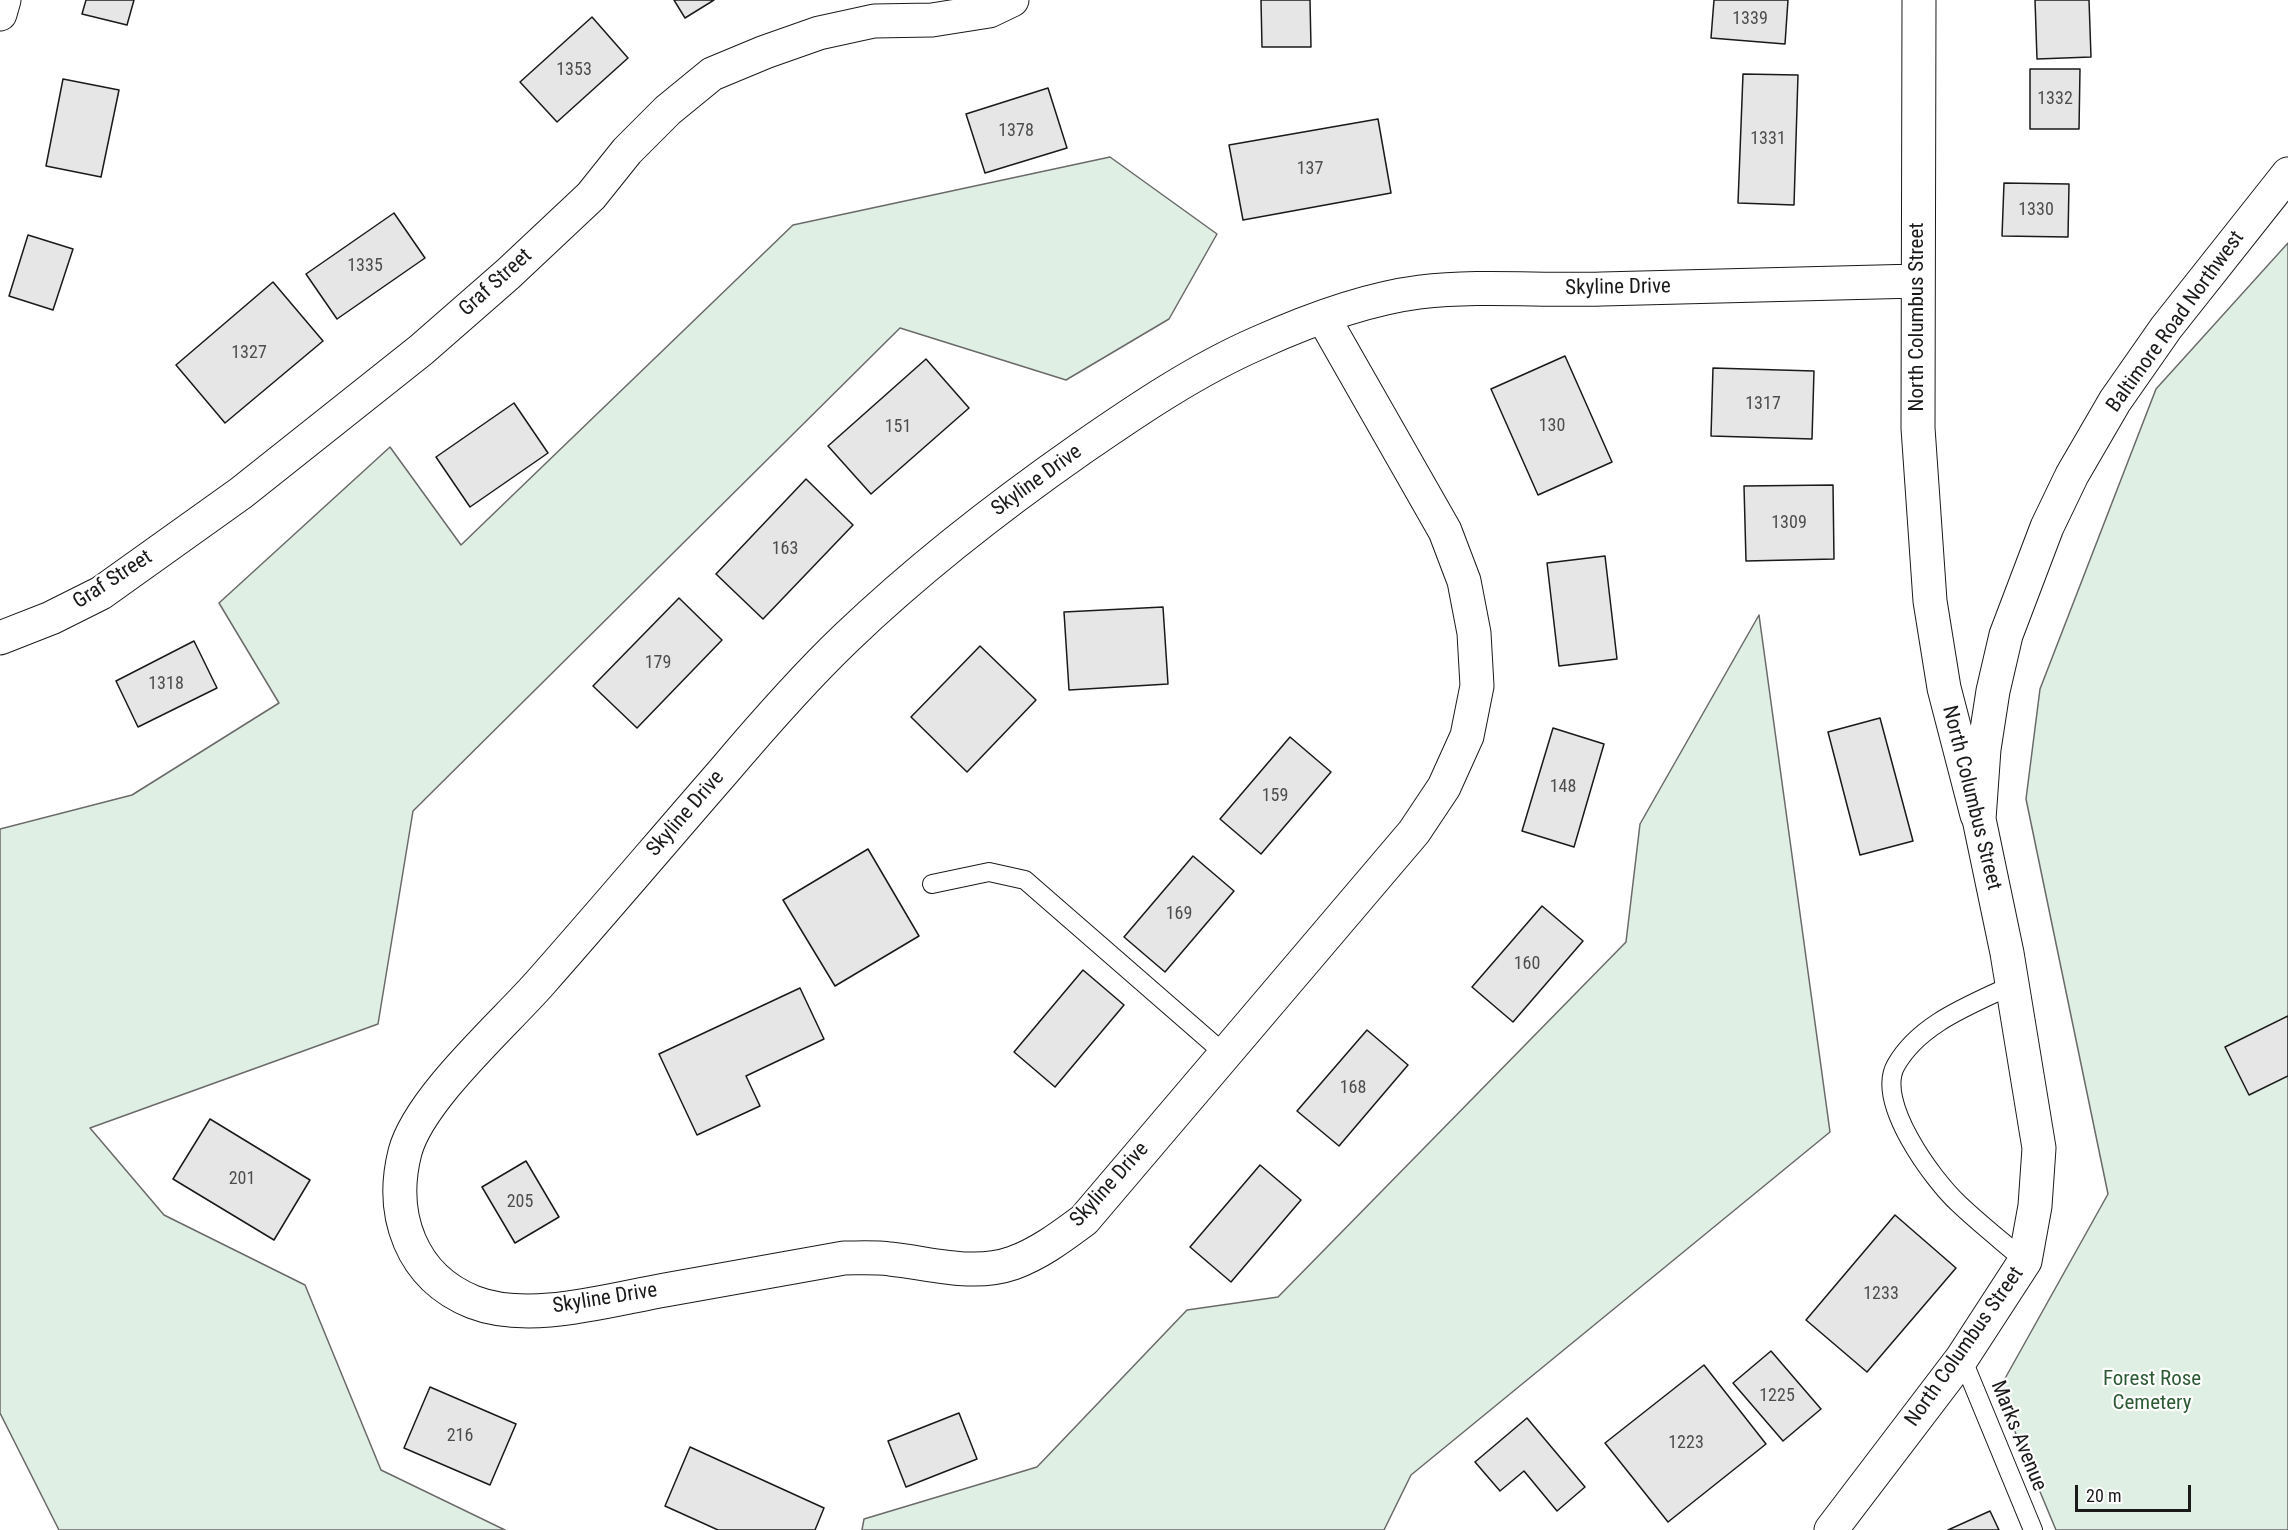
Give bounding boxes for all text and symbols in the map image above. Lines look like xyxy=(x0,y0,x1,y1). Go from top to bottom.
house number: 1339 xyxy=(1732,8,1768,30)
house number: 1353 xyxy=(556,59,592,81)
house number: 1332 xyxy=(2037,88,2073,110)
house number: 1378 xyxy=(998,120,1034,142)
house number: 1331 xyxy=(1750,128,1786,150)
house number: 137 xyxy=(1297,158,1323,180)
house number: 1330 xyxy=(2018,199,2054,221)
street label: North Columbus Street xyxy=(1905,223,1931,411)
street label: Baltimore Road Northwest xyxy=(2102,227,2250,417)
street label: Graf Street xyxy=(454,244,538,322)
house number: 1335 xyxy=(347,255,383,277)
street label: Skyline Drive xyxy=(1565,274,1671,302)
house number: 1327 xyxy=(231,342,267,364)
house number: 1317 xyxy=(1745,393,1781,415)
house number: 130 xyxy=(1539,415,1565,437)
house number: 151 xyxy=(885,416,911,438)
street label: Skyline Drive xyxy=(987,440,1087,522)
house number: 1309 xyxy=(1771,512,1807,534)
house number: 163 xyxy=(772,538,798,560)
street label: Graf Street xyxy=(69,545,157,615)
house number: 179 xyxy=(645,652,671,674)
house number: 1318 xyxy=(148,673,184,695)
street label: North Columbus Street xyxy=(1936,703,2006,893)
street label: Skyline Drive xyxy=(642,766,730,862)
house number: 148 xyxy=(1550,776,1576,798)
house number: 159 xyxy=(1262,785,1288,807)
house number: 169 xyxy=(1166,903,1192,925)
house number: 160 xyxy=(1514,953,1540,975)
house number: 168 xyxy=(1340,1077,1366,1099)
street label: Skyline Drive xyxy=(1065,1137,1155,1233)
house number: 201 xyxy=(229,1168,255,1190)
house number: 205 xyxy=(507,1191,533,1213)
street label: North Columbus Street xyxy=(1900,1262,2030,1432)
street label: Skyline Drive xyxy=(551,1278,659,1320)
house number: 1233 xyxy=(1863,1283,1899,1305)
park label: Forest Rose Cemetery xyxy=(2103,1367,2201,1417)
street label: Marks Avenue xyxy=(1984,1377,2052,1495)
house number: 1225 xyxy=(1759,1385,1795,1407)
house number: 216 xyxy=(447,1425,473,1447)
house number: 1223 xyxy=(1668,1432,1704,1454)
scale bar xyxy=(2078,1473,2194,1511)
text: 20 m xyxy=(2086,1485,2121,1506)

